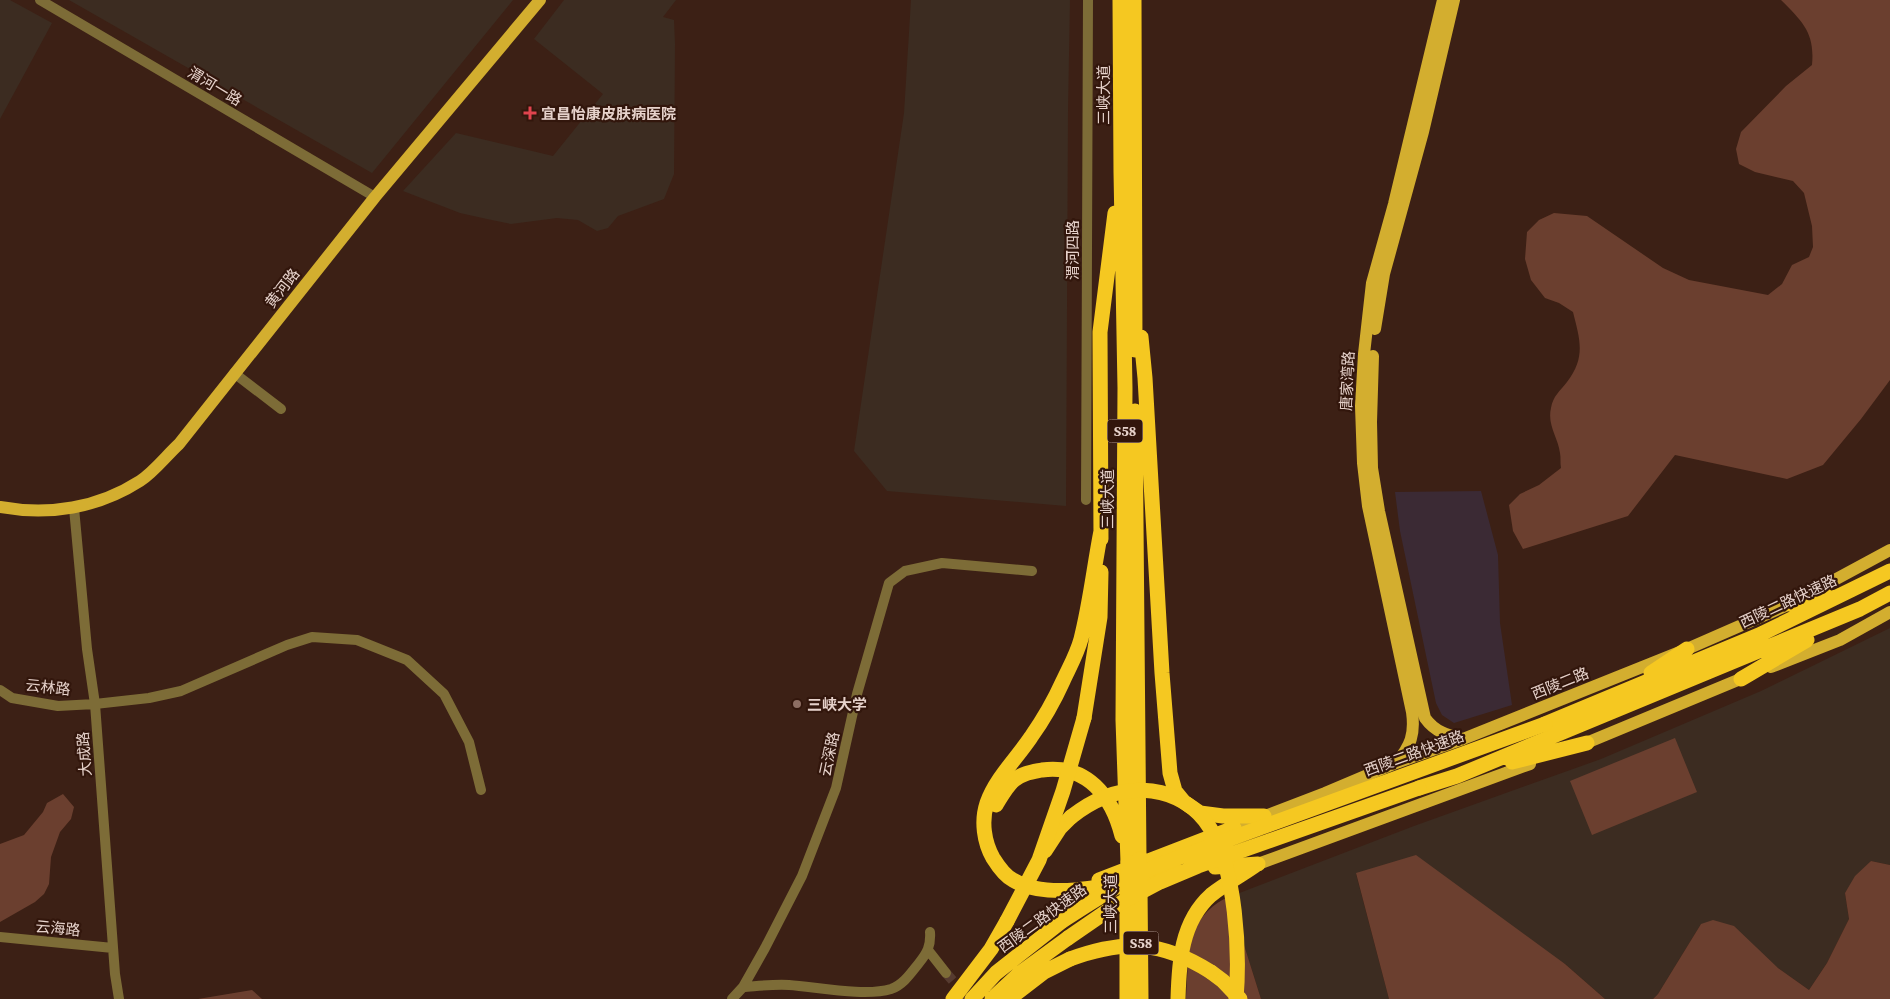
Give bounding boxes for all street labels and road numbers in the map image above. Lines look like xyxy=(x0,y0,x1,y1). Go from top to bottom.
street label: 渭河一路 xyxy=(184,62,246,110)
street label: 三峡大道 xyxy=(1093,65,1114,125)
street label: 渭河四路 xyxy=(1062,220,1083,280)
street label: 黄河路 xyxy=(260,264,304,312)
street label: 唐家湾路 xyxy=(1335,350,1359,412)
road number: S58 xyxy=(1108,420,1142,442)
street label: 三峡大道 xyxy=(1097,469,1118,529)
street label: 西陵二路快速路 xyxy=(1736,569,1840,633)
street label: 西陵二路 xyxy=(1528,662,1592,704)
street label: 云林路 xyxy=(25,674,71,700)
street label: 西陵二路快速路 xyxy=(1361,725,1467,781)
street label: 云深路 xyxy=(814,730,844,778)
street label: 大成路 xyxy=(72,731,96,777)
street label: 三峡大道 xyxy=(1100,874,1121,934)
street label: 西陵二路快速路 xyxy=(993,879,1091,957)
street label: 云海路 xyxy=(35,916,81,940)
road number: S58 xyxy=(1124,931,1158,954)

